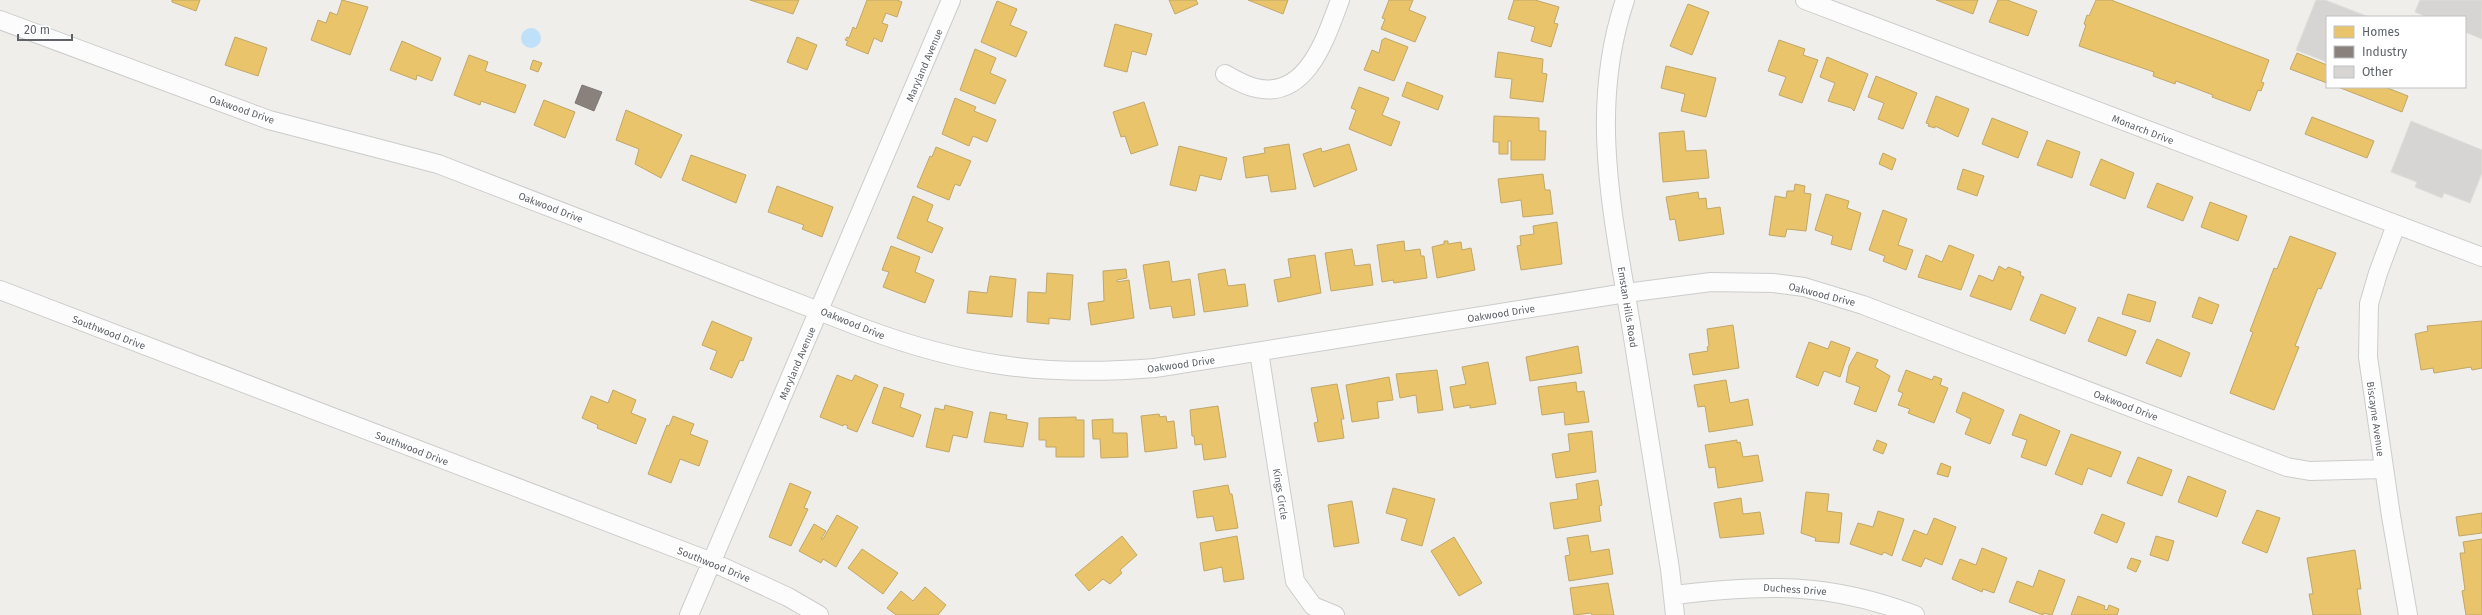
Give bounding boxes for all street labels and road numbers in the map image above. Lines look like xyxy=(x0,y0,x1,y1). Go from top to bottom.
street label: Maryland Avenue xyxy=(904,27,946,104)
street label: Oakwood Drive xyxy=(207,93,276,127)
street label: Monarch Drive xyxy=(2110,113,2175,147)
street label: Oakwood Drive xyxy=(517,190,585,226)
street label: Emstan Hills Road xyxy=(1615,266,1639,349)
street label: Oakwood Drive xyxy=(1787,281,1856,309)
street label: Oakwood Drive xyxy=(1466,303,1536,325)
street label: Oakwood Drive xyxy=(819,306,887,342)
street label: Southwood Drive xyxy=(70,313,147,352)
street label: Maryland Avenue xyxy=(777,325,819,402)
street label: Oakwood Drive xyxy=(1146,354,1216,376)
street label: Biscayne Avenue xyxy=(2364,381,2386,457)
street label: Oakwood Drive xyxy=(2092,388,2160,424)
street label: Southwood Drive xyxy=(373,429,450,468)
street label: Kings Circle xyxy=(1270,467,1290,521)
street label: Southwood Drive xyxy=(675,545,752,585)
street label: Duchess Drive xyxy=(1763,582,1827,598)

